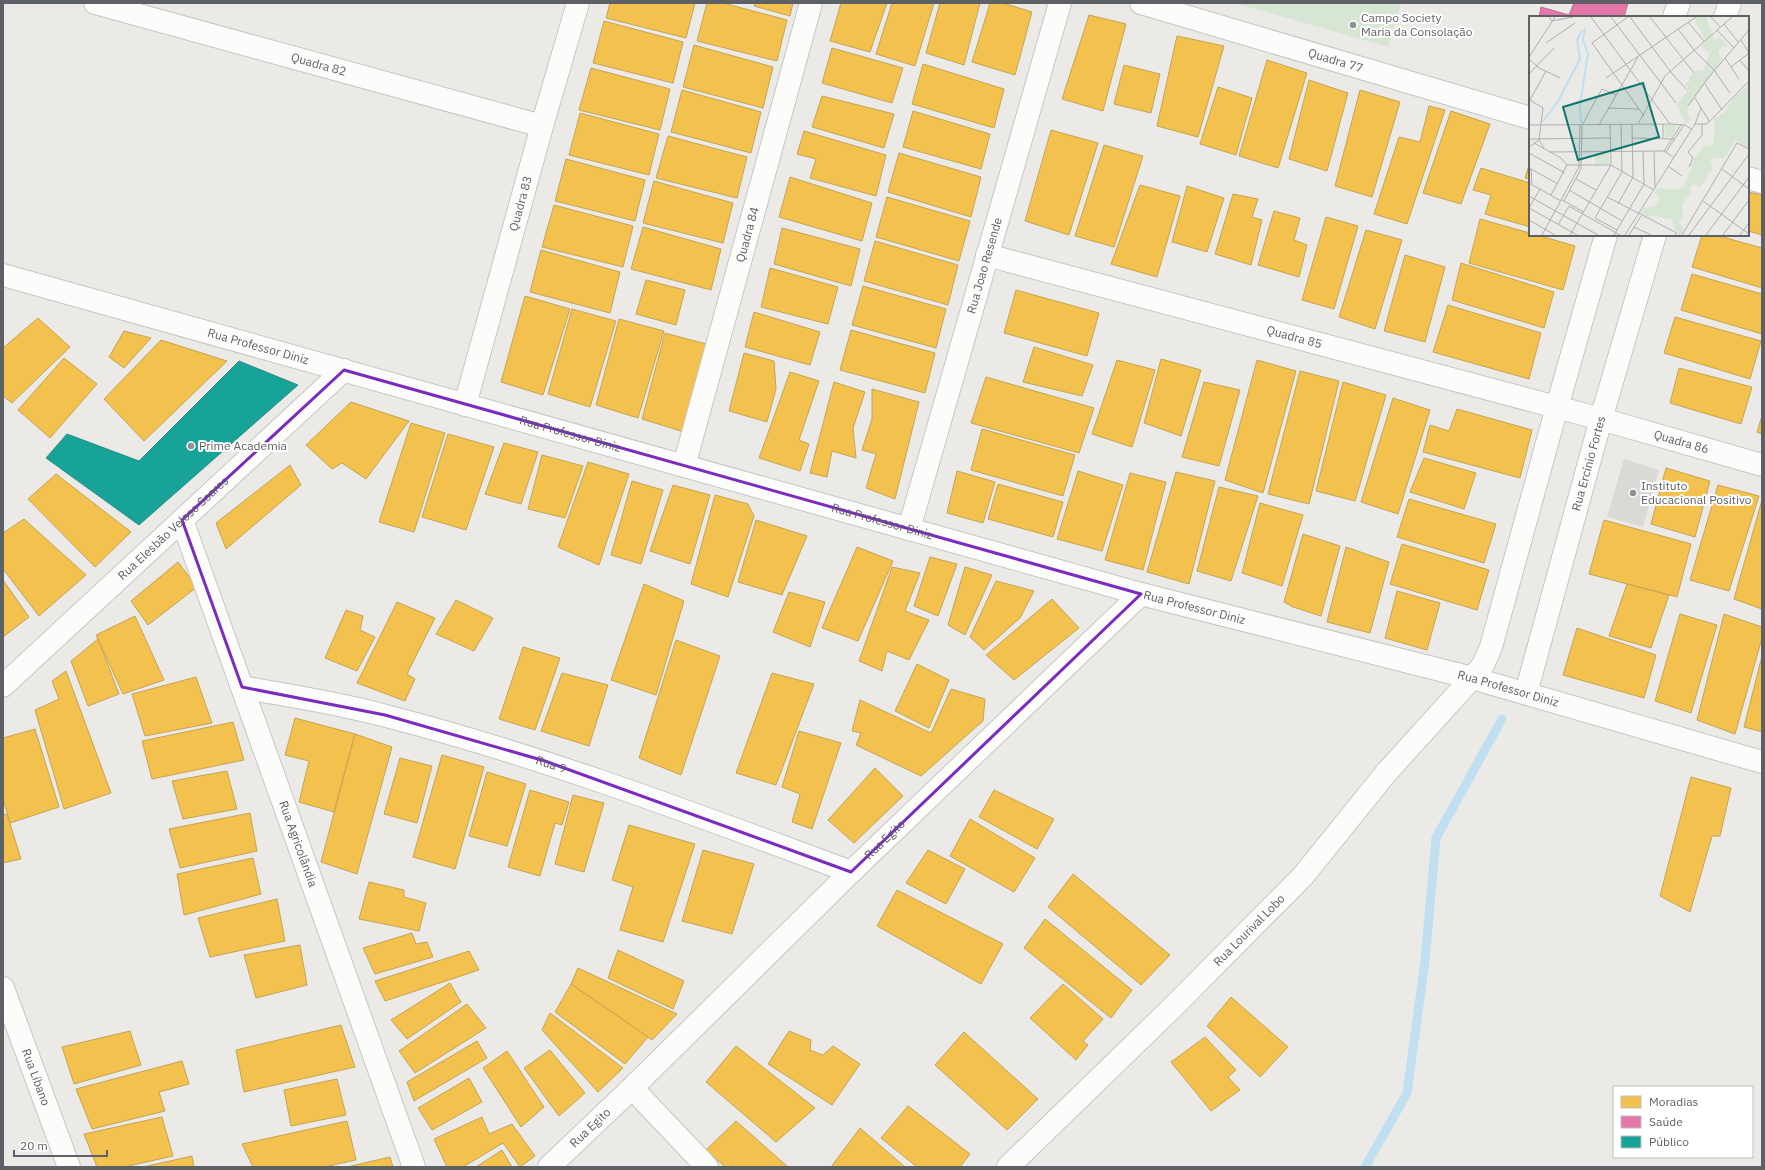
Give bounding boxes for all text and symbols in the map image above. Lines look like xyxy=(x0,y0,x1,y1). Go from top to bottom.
place label: Campo Society Maria da Consolação xyxy=(1361,10,1473,39)
inset map xyxy=(1529,16,1749,236)
marker: Campo Society Maria da Consolação xyxy=(1348,20,1358,30)
street label: Quadra 77 xyxy=(1306,45,1365,75)
street label: Quadra 82 xyxy=(289,49,348,79)
street label: Quadra 83 xyxy=(505,174,535,233)
street label: Quadra 84 xyxy=(732,205,762,264)
street label: Rua Joao Resende xyxy=(963,215,1005,315)
street label: Quadra 85 xyxy=(1265,322,1324,351)
street label: Rua Professor Diniz xyxy=(206,325,311,367)
street label: Rua Professor Diniz xyxy=(518,412,623,455)
street label: Rua Ercínio Fortes xyxy=(1568,414,1609,512)
street label: Quadra 86 xyxy=(1652,426,1711,456)
place label: Prime Academia xyxy=(199,438,288,453)
marker: Prime Academia xyxy=(186,441,196,451)
street label: Rua Elesbão Veloso Soares xyxy=(114,473,231,583)
place label: Instituto Educacional Positivo xyxy=(1641,478,1752,507)
marker: Instituto Educacional Positivo xyxy=(1628,488,1638,498)
street label: Rua Professor Diniz xyxy=(830,500,935,542)
street label: Rua Professor Diniz xyxy=(1142,587,1247,627)
street label: Rua Professor Diniz xyxy=(1456,667,1561,710)
street label: Rua 9 xyxy=(534,752,568,776)
street label: Rua Agricolândia xyxy=(276,798,321,889)
street label: Rua Egito xyxy=(861,816,908,862)
street label: Rua Lourival Lobo xyxy=(1210,891,1288,969)
street label: Rua Líbano xyxy=(19,1046,54,1108)
legend xyxy=(1613,1086,1753,1158)
text: Moradias xyxy=(1649,1094,1699,1109)
street label: Rua Egito xyxy=(566,1104,614,1150)
text: Saúde xyxy=(1649,1114,1683,1129)
scale bar xyxy=(14,1132,107,1158)
text: Público xyxy=(1649,1134,1689,1149)
text: 20 m xyxy=(20,1138,48,1153)

